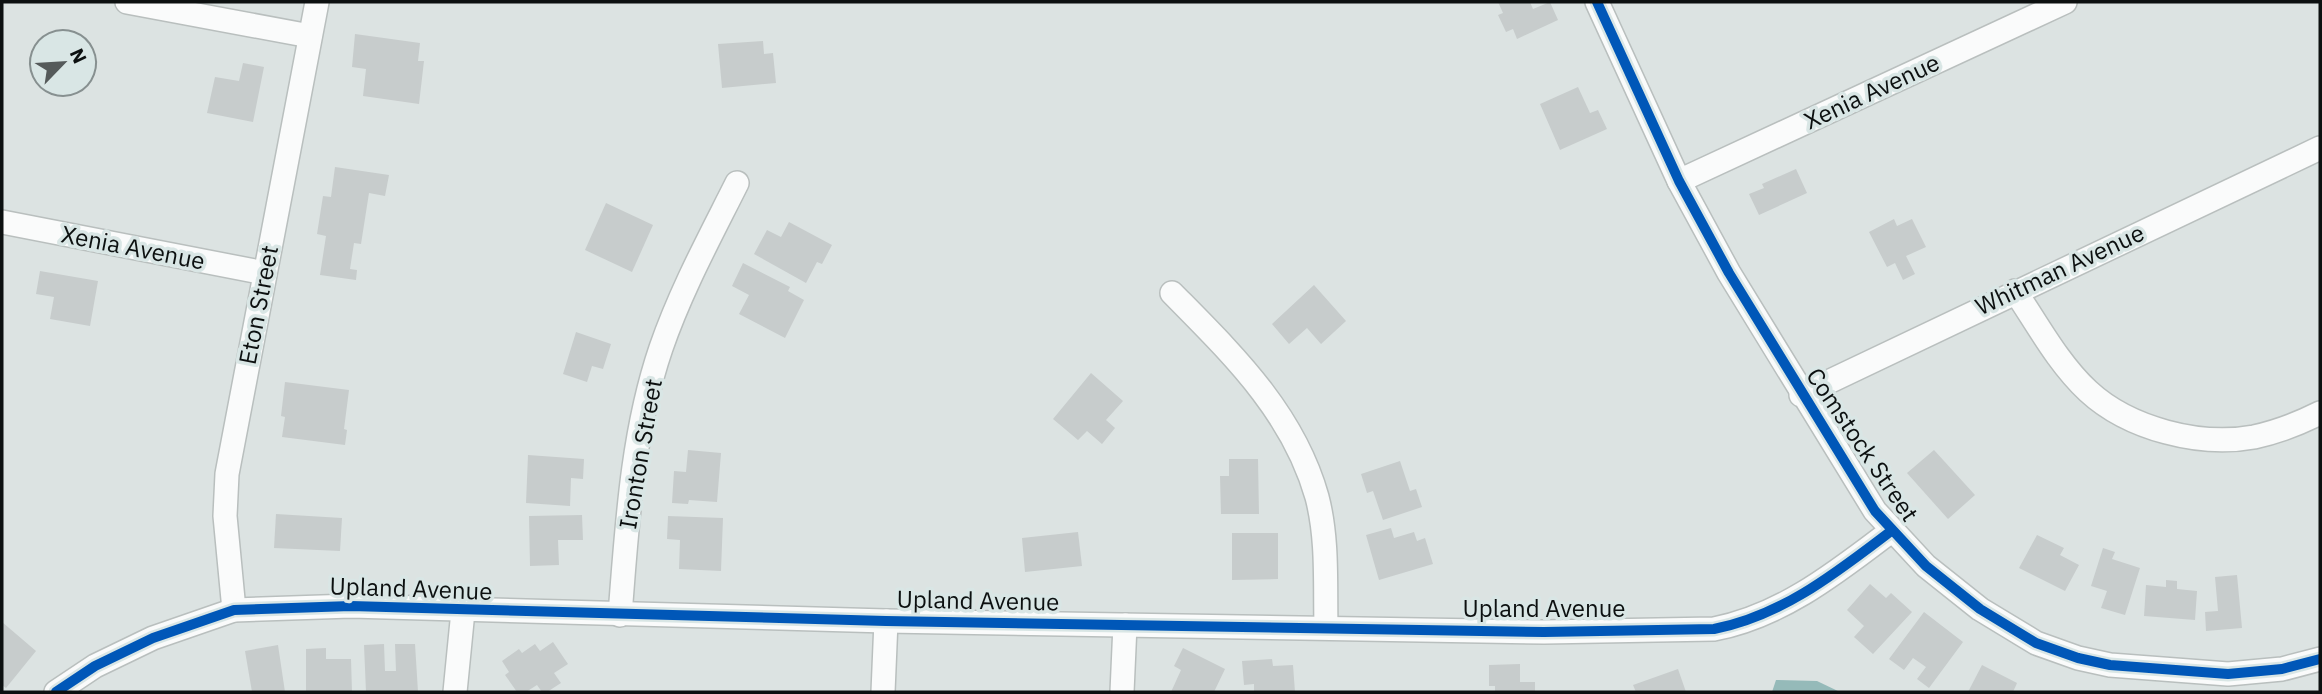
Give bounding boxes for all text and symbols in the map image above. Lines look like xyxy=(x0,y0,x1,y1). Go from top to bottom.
north arrow xyxy=(28,28,98,98)
text: N xyxy=(65,45,92,67)
street label: Xenia Avenue xyxy=(1799,46,1944,136)
street label: Whitman Avenue xyxy=(1970,216,2149,322)
street label: Xenia Avenue xyxy=(59,217,208,277)
street label: Eton Street xyxy=(231,242,285,367)
street label: Comstock Street xyxy=(1800,361,1926,528)
street label: Ironton Street xyxy=(611,376,669,532)
street label: Upland Avenue xyxy=(329,569,493,607)
street label: Upland Avenue xyxy=(896,583,1060,617)
street label: Upland Avenue xyxy=(1463,592,1625,624)

